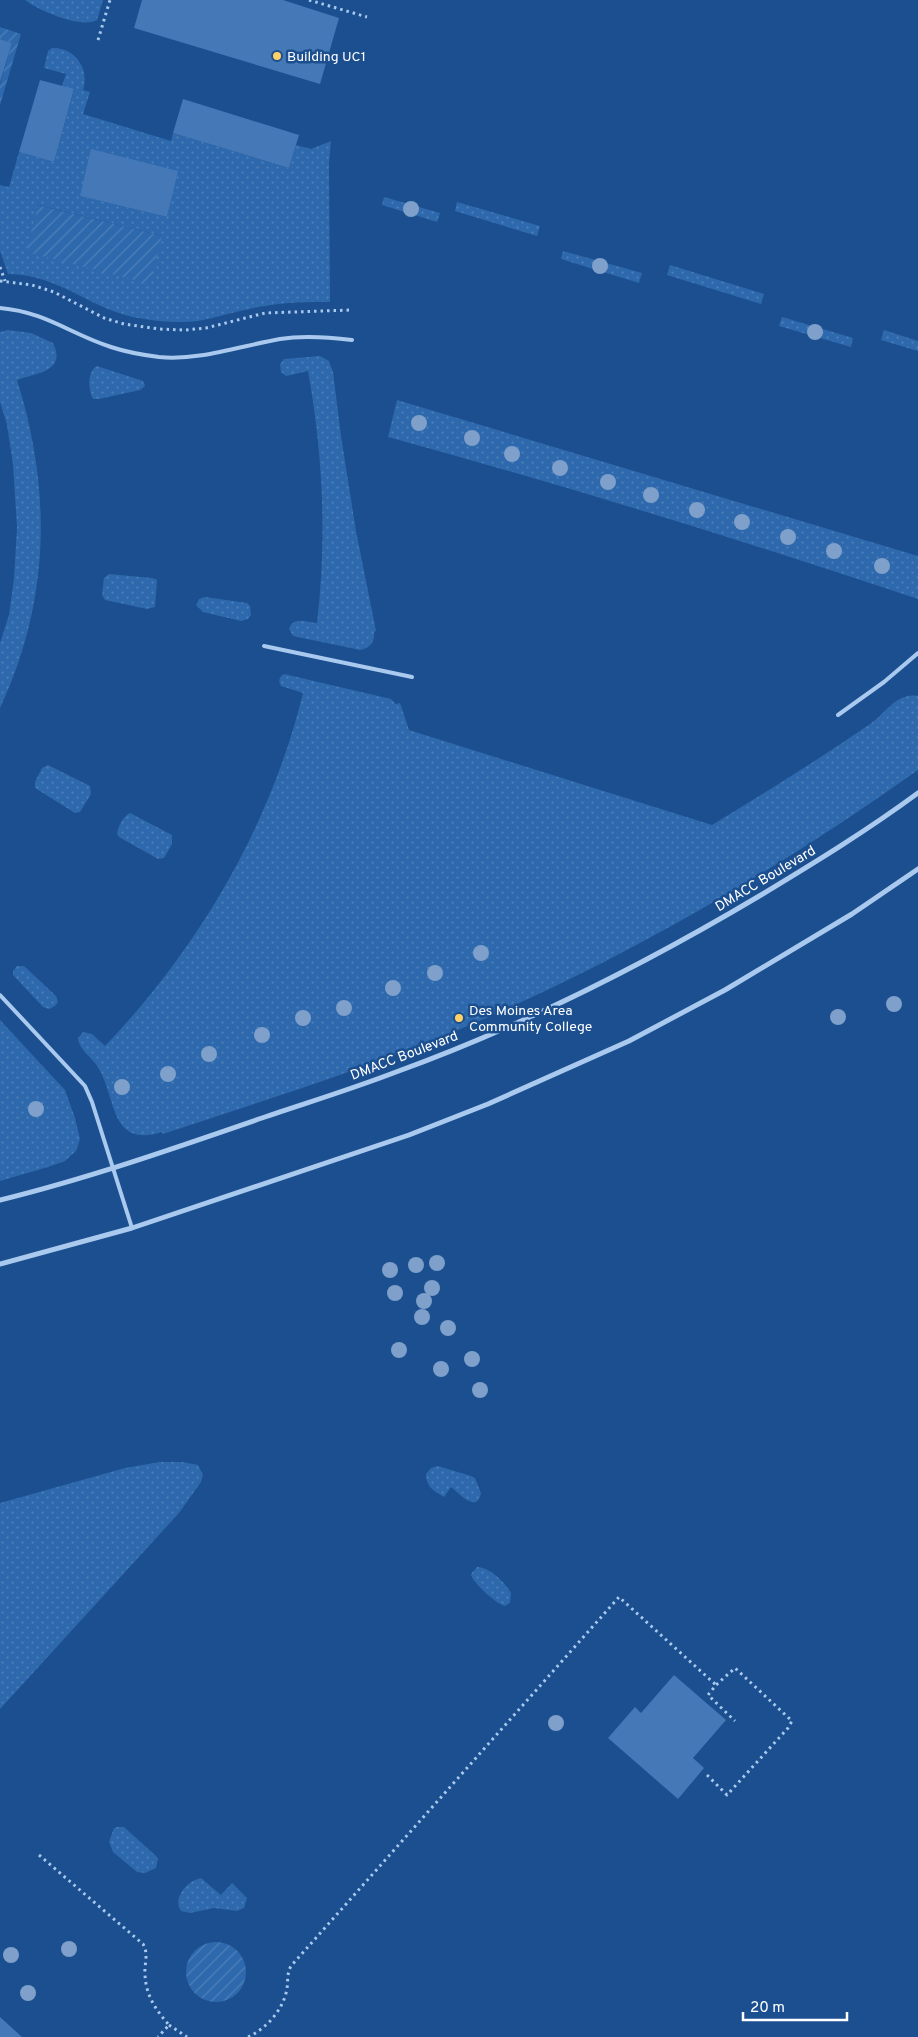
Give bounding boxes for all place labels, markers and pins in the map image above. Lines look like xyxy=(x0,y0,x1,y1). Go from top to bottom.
place label: Building UC1 xyxy=(287,49,366,66)
marker: Building UC1 xyxy=(271,50,283,62)
place label: Des Moines Area Community College xyxy=(469,1003,592,1036)
marker: Des Moines Area Community College xyxy=(453,1012,465,1024)

